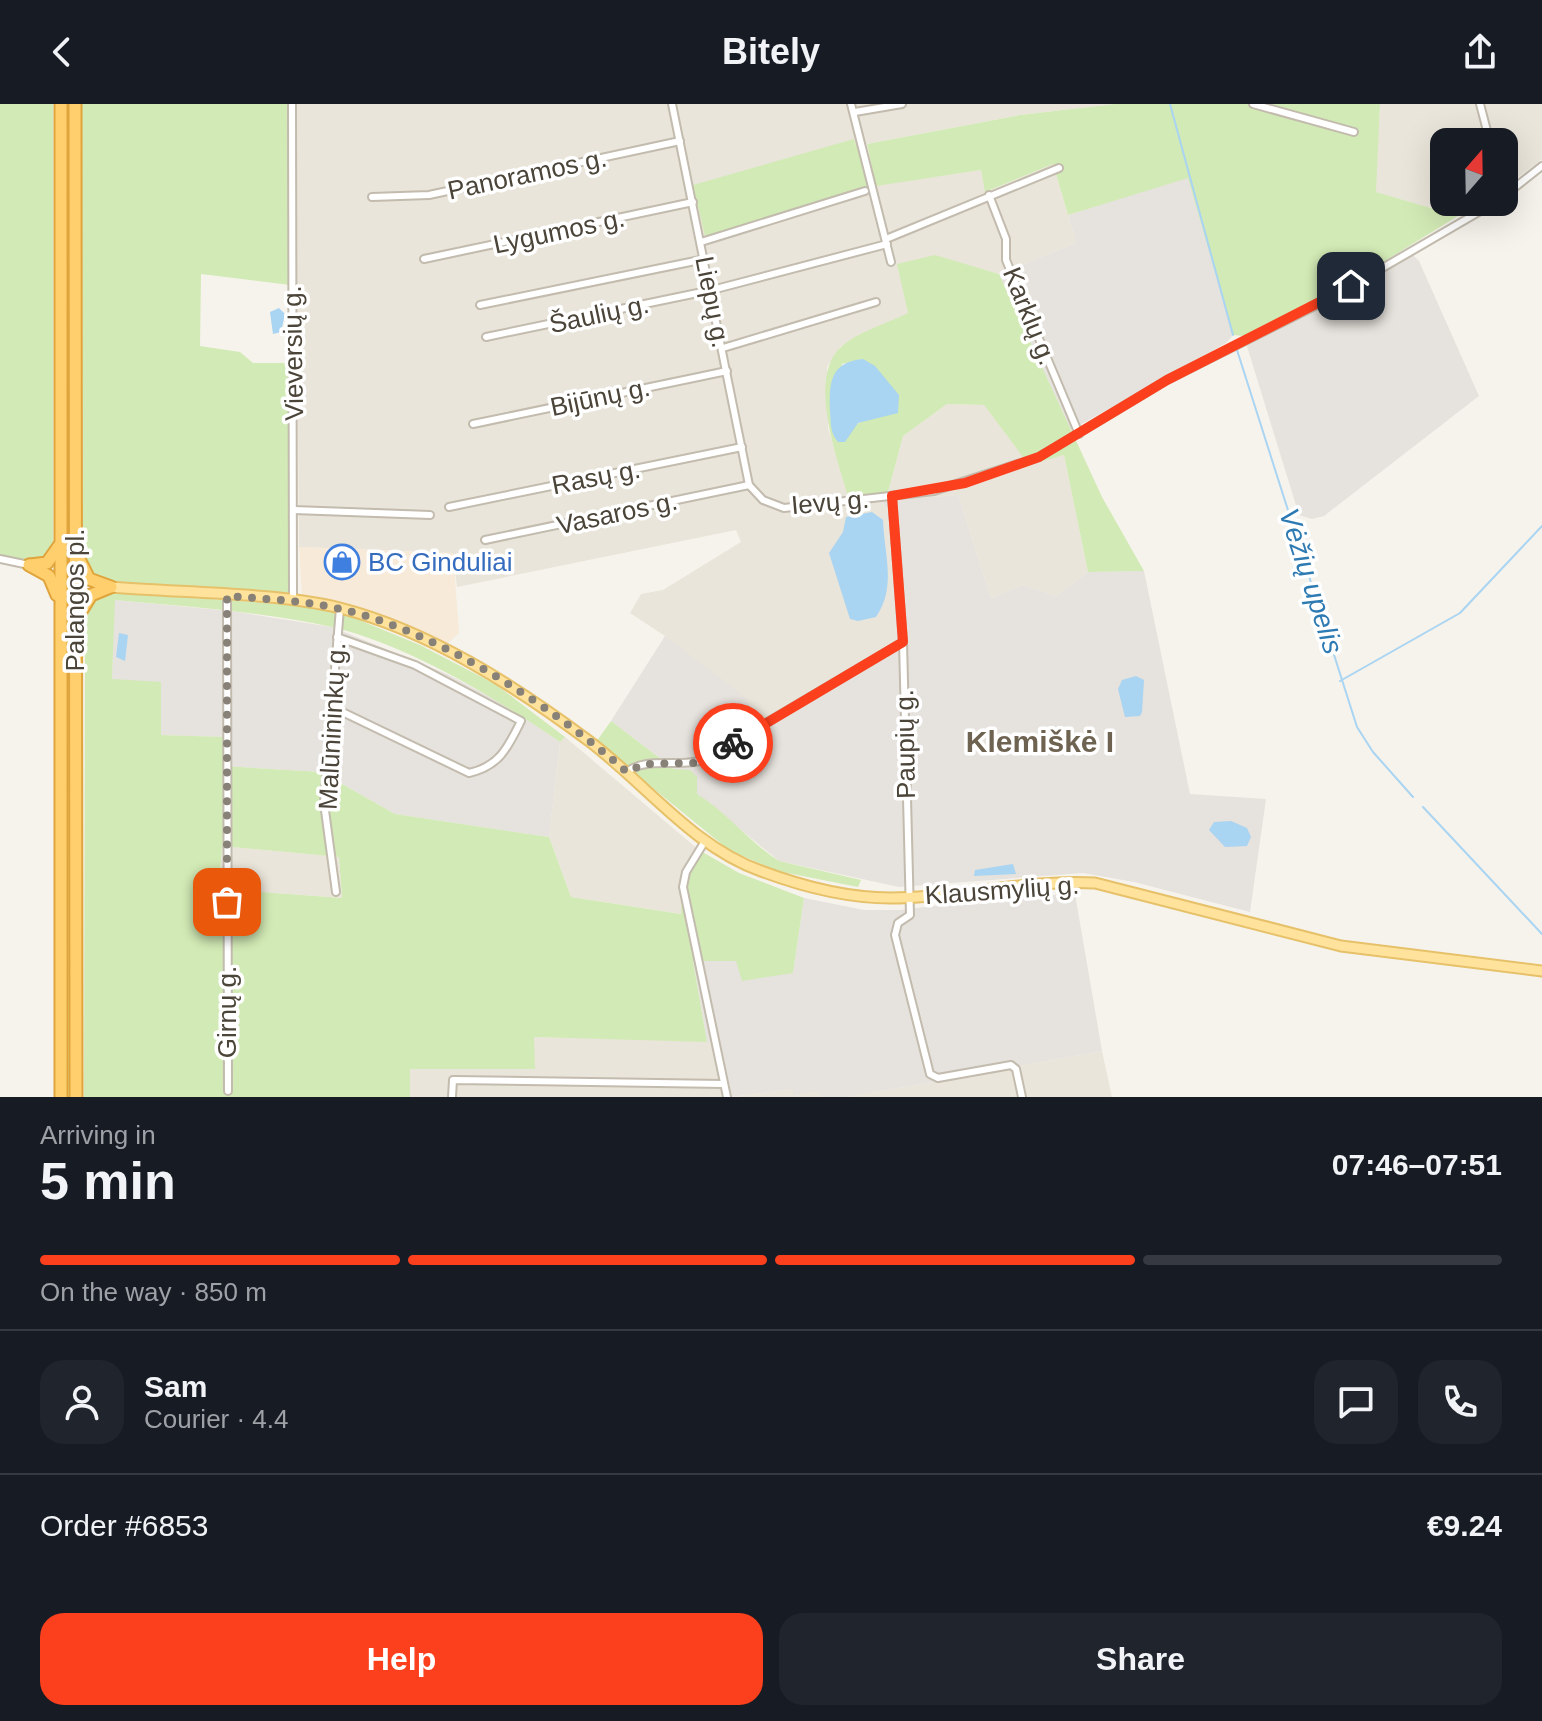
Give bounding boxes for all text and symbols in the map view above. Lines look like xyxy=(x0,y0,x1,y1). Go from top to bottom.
icon: back xyxy=(40,30,84,74)
icon: share xyxy=(1458,30,1502,74)
text: Bitely xyxy=(722,31,820,72)
north arrow xyxy=(1430,128,1518,216)
map controls xyxy=(1430,128,1518,216)
street label: Panoramos g. xyxy=(445,142,609,206)
street label: Lygumos g. xyxy=(491,202,627,260)
pin xyxy=(1317,252,1385,320)
street label: Liepų g. xyxy=(689,254,737,350)
street label: Karklų g. xyxy=(997,263,1063,369)
icon: home xyxy=(1329,264,1373,308)
street label: Vieversių g. xyxy=(277,285,309,421)
street label: Šaulių g. xyxy=(546,289,652,339)
street label: Bijūnų g. xyxy=(547,372,653,422)
street label: Rasų g. xyxy=(549,454,643,500)
street label: Ievų g. xyxy=(790,484,870,520)
street label: Vasaros g. xyxy=(554,486,680,540)
water label: Vėžių upelis xyxy=(1273,504,1349,658)
street label: Palangos pl. xyxy=(60,528,90,672)
shop icon: BC Ginduliai xyxy=(323,543,361,581)
place label: BC Ginduliai xyxy=(368,547,513,577)
street label: Malūnininkų g. xyxy=(313,642,351,810)
street label: Paupių g. xyxy=(889,689,921,799)
courier xyxy=(693,703,773,783)
icon: bike xyxy=(711,721,755,765)
district label: Klemiškė I xyxy=(966,725,1114,758)
pin xyxy=(193,868,261,936)
street label: Klausmylių g. xyxy=(924,870,1080,910)
icon: bag xyxy=(205,880,249,924)
street label: Girnų g. xyxy=(212,966,242,1058)
text: Arriving in xyxy=(40,1120,156,1150)
text: 07:46–07:51 xyxy=(1332,1148,1502,1181)
text: 5 min xyxy=(40,1152,176,1210)
text: On the way · 850 m xyxy=(40,1277,267,1307)
button: person xyxy=(40,1360,124,1444)
button: chat xyxy=(1314,1360,1398,1444)
button: phone xyxy=(1418,1360,1502,1444)
text: Sam xyxy=(144,1370,207,1403)
text: Courier · 4.4 xyxy=(144,1404,289,1434)
text: Order #6853 xyxy=(40,1509,208,1542)
text: €9.24 xyxy=(1427,1509,1502,1542)
button: Help xyxy=(40,1613,763,1705)
button: Share xyxy=(779,1613,1502,1705)

